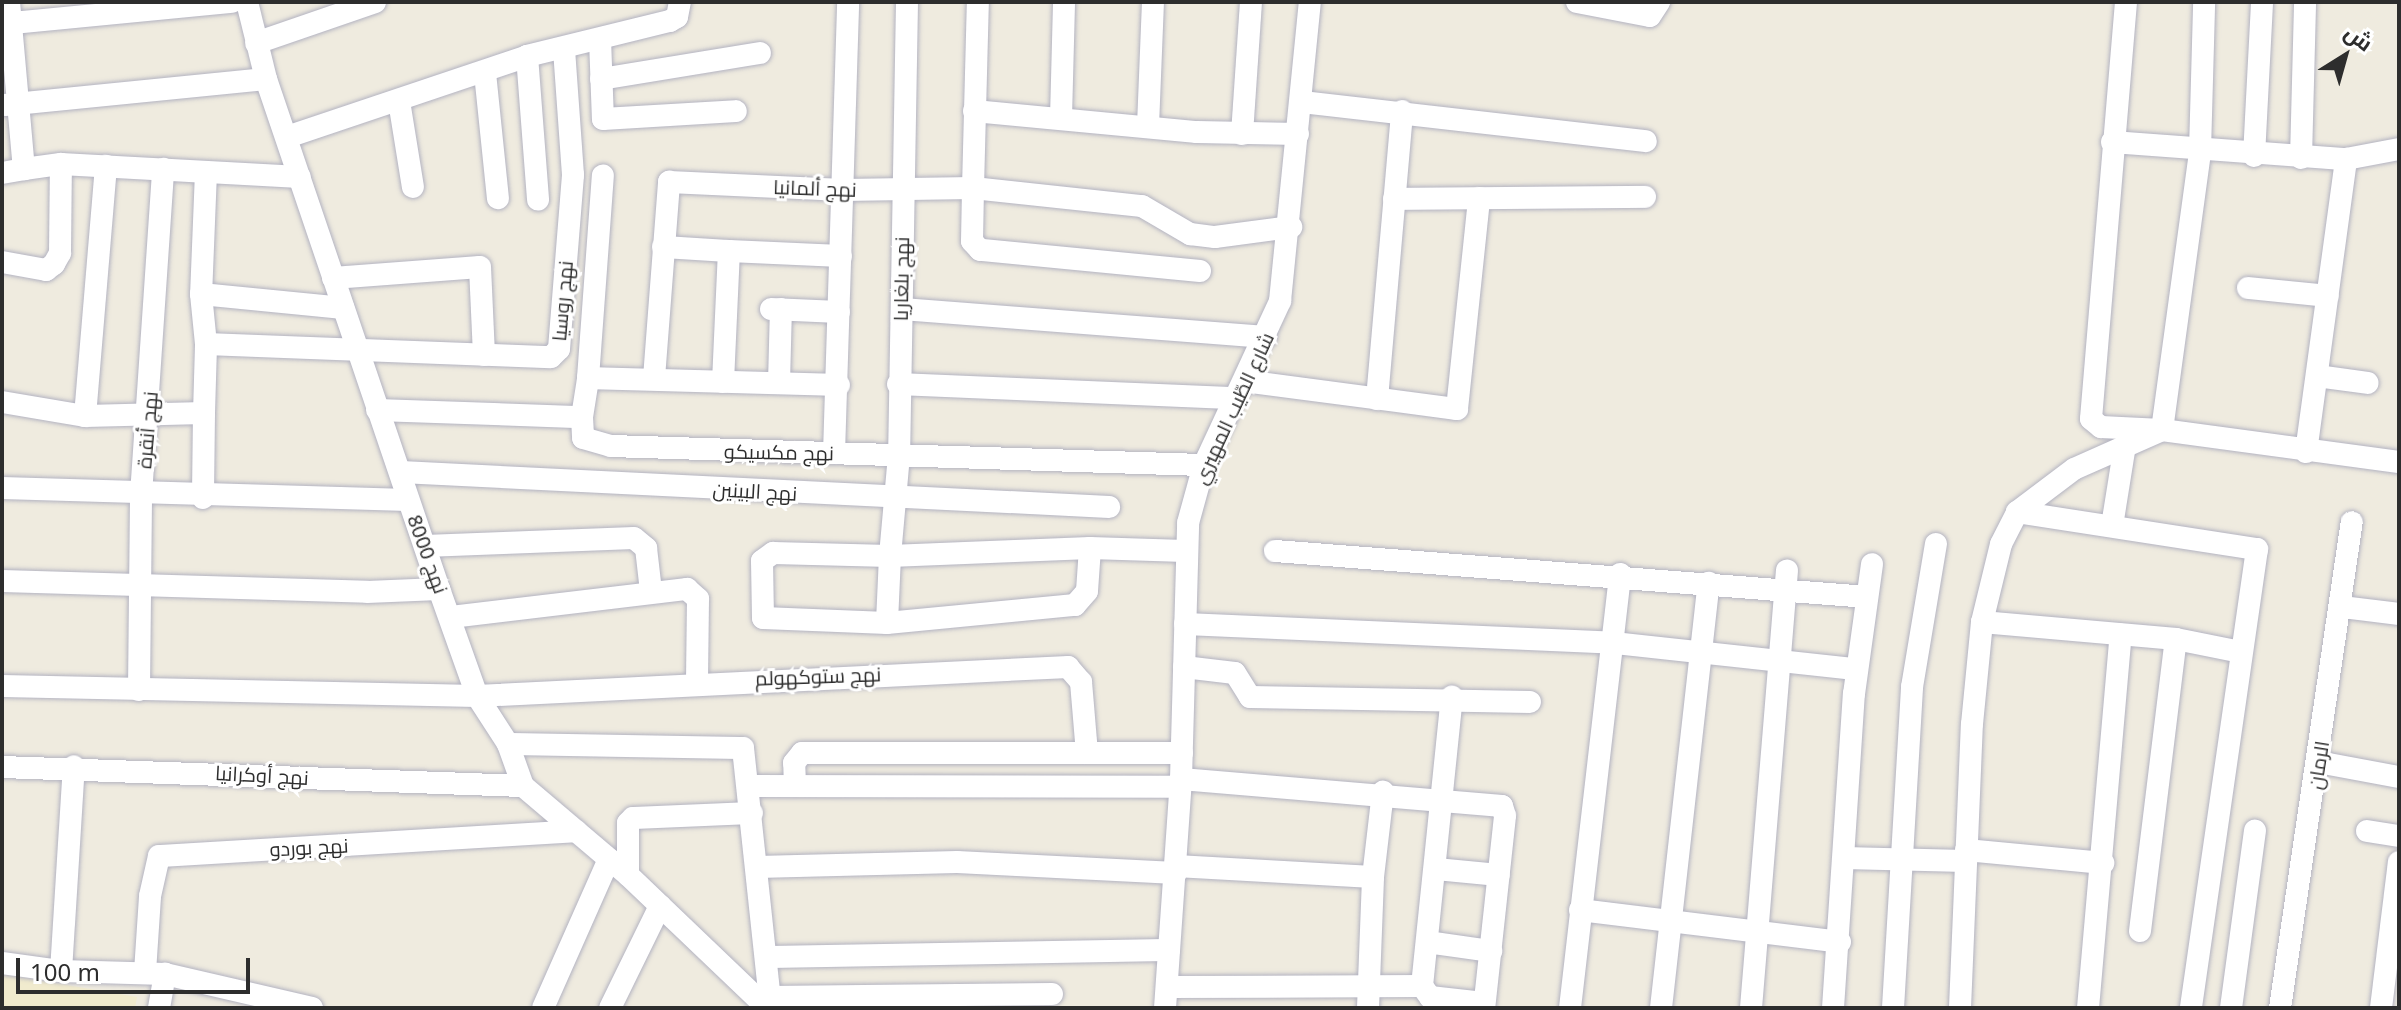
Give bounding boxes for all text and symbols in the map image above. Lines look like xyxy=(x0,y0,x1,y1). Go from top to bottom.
north arrow xyxy=(2305,16,2385,96)
text: ش xyxy=(2339,16,2380,57)
street label: نهج ألمانيا xyxy=(773,175,857,201)
street label: نهج بلغاريا xyxy=(888,237,914,321)
street label: نهج روسيا xyxy=(547,260,577,342)
street label: شارع الطّيب المهيري xyxy=(1187,328,1279,488)
street label: نهج أنقرة xyxy=(132,390,162,470)
street label: نهج مكسيكو xyxy=(724,439,834,465)
street label: نهج البينين xyxy=(712,477,798,505)
street label: نهج 8000 xyxy=(403,511,453,597)
street label: نهج ستوكهولم xyxy=(755,662,881,690)
street label: الرمان xyxy=(2302,739,2334,791)
street label: نهج أوكرانيا xyxy=(215,761,309,789)
street label: نهج بوردو xyxy=(269,833,349,861)
scale bar xyxy=(20,942,254,992)
text: 100 m xyxy=(30,955,100,988)

